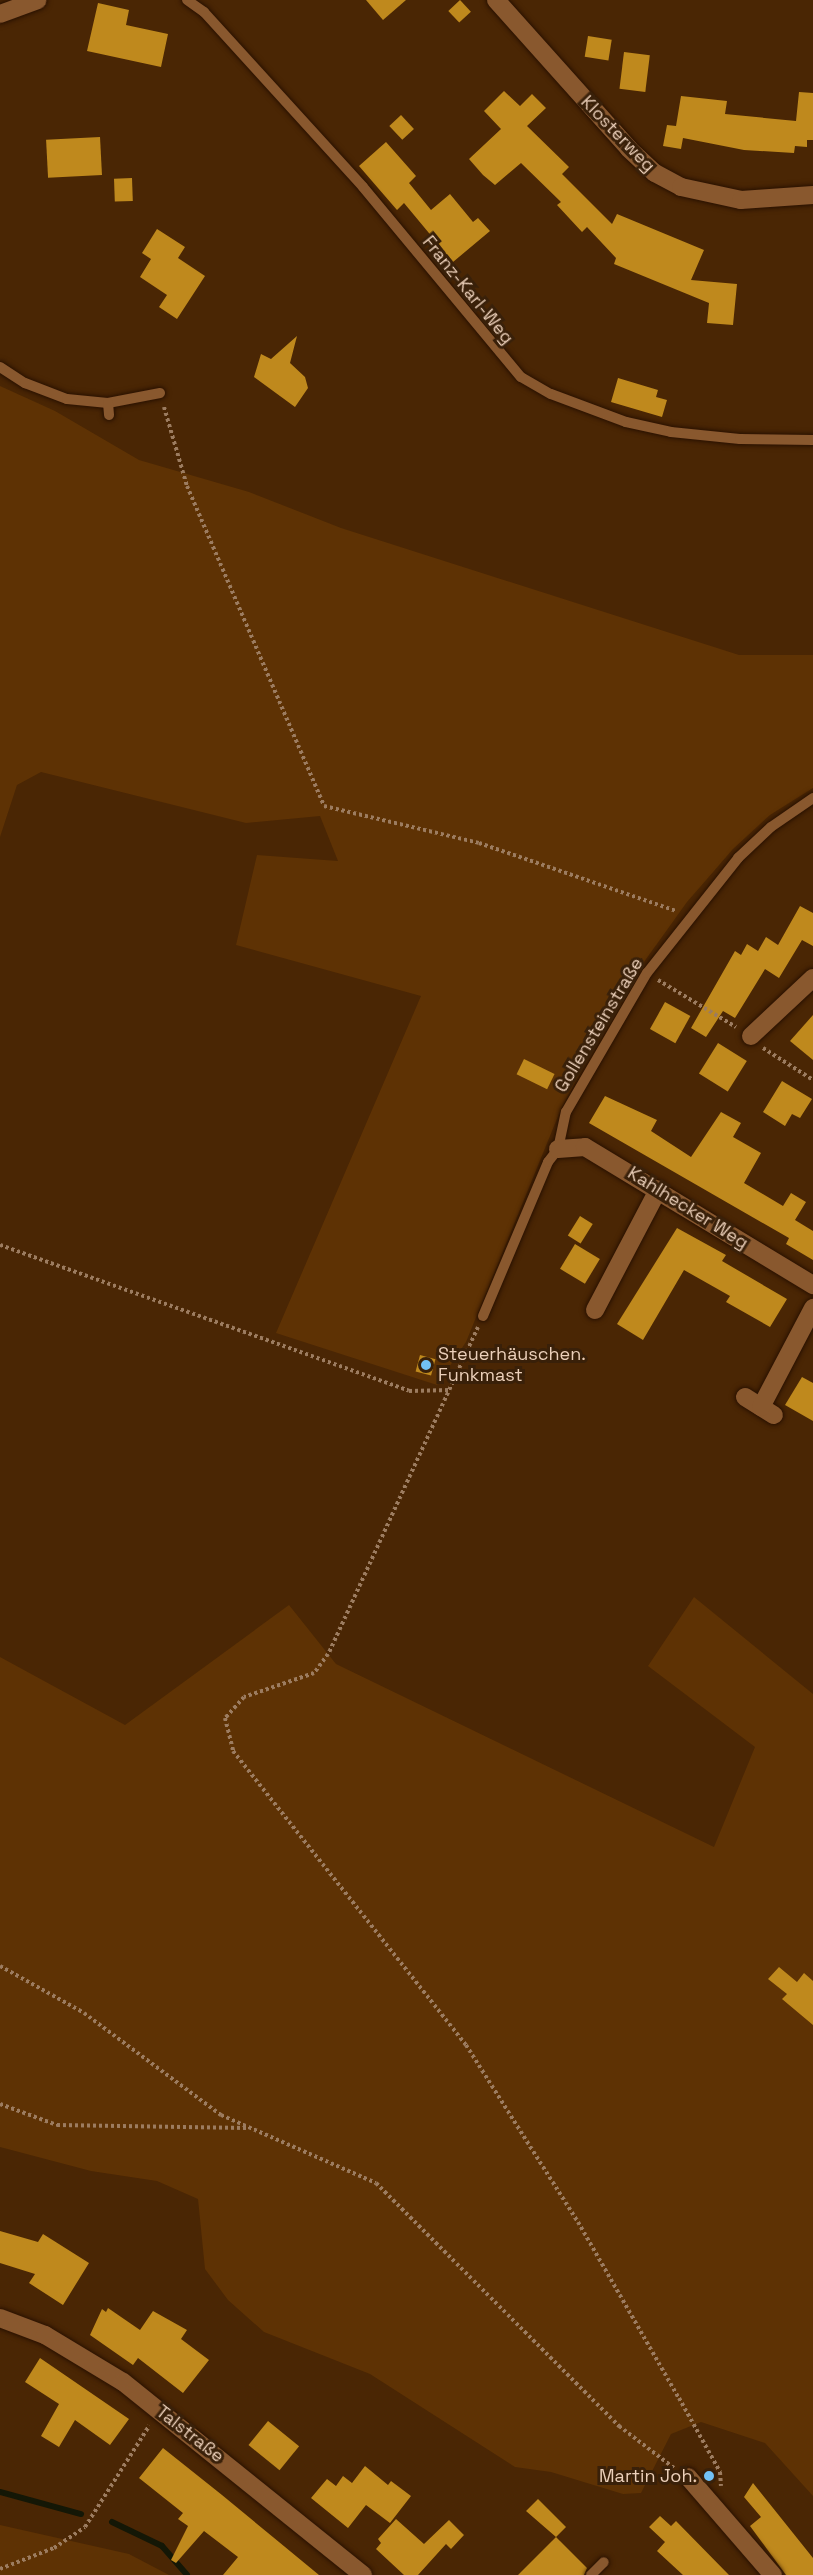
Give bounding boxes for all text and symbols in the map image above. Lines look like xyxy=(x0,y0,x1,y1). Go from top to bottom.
street label: Klosterweg xyxy=(576,91,660,177)
street label: Franz-Karl-Weg xyxy=(418,232,518,348)
street label: Gollensteinstraße xyxy=(550,954,648,1096)
street label: Kahlhecker Weg xyxy=(624,1162,752,1254)
place label: Steuerhäuschen. Funkmast xyxy=(438,1344,586,1386)
marker: Steuerhäuschen. Funkmast xyxy=(419,1358,433,1372)
street label: Talstraße xyxy=(152,2401,228,2467)
place label: Martin Joh. xyxy=(599,2465,697,2487)
marker: Martin Joh. xyxy=(702,2469,716,2483)

